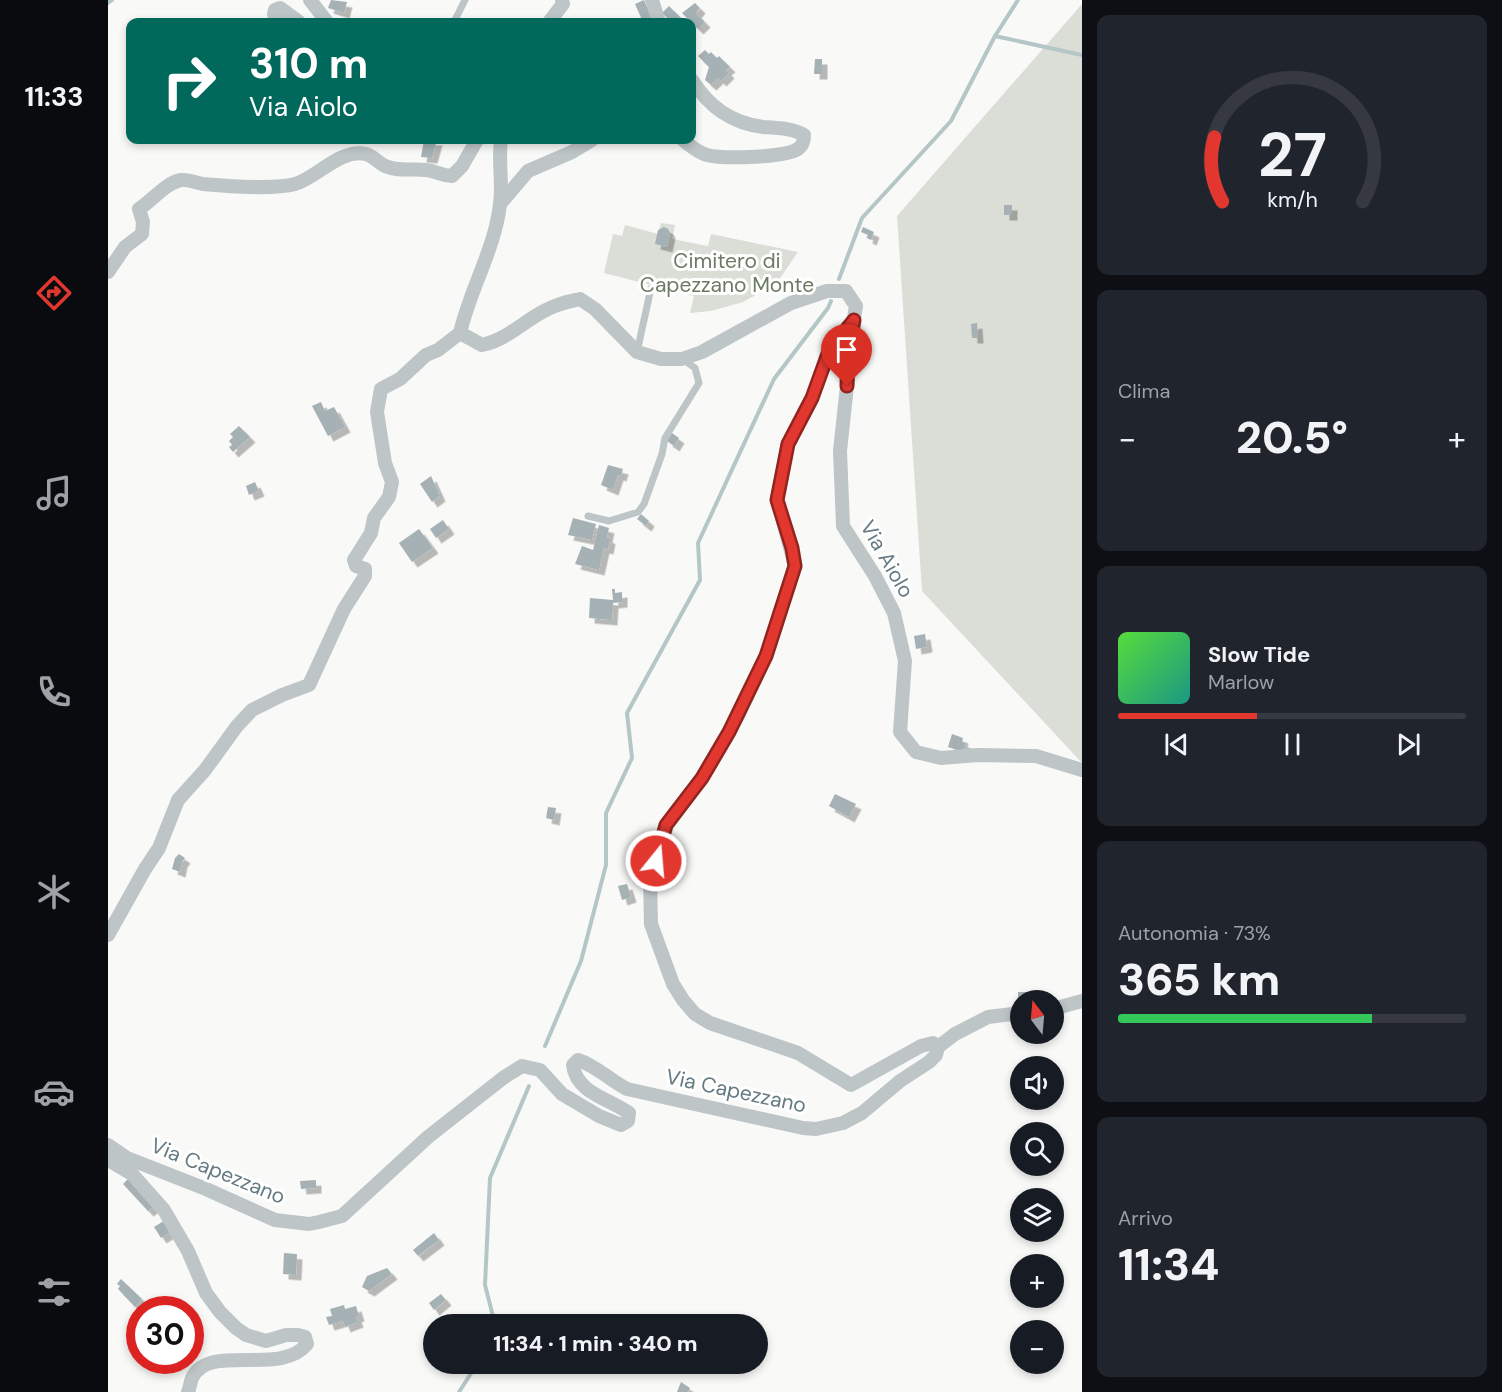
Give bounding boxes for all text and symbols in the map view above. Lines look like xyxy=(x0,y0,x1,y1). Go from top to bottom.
text: 310 m xyxy=(249,36,368,91)
icon: right xyxy=(150,42,228,120)
text: 11:33 xyxy=(24,79,84,114)
text: Via Aiolo xyxy=(249,89,358,124)
text: 27 xyxy=(1257,114,1327,195)
text: km/h xyxy=(1267,187,1317,215)
park label: Cimitero di Capezzano Monte xyxy=(640,247,814,299)
icon: directions xyxy=(33,272,75,314)
pin xyxy=(821,324,872,386)
icon: arrive xyxy=(830,333,863,366)
text: Clima xyxy=(1118,378,1170,404)
text: 20.5° xyxy=(1236,408,1348,467)
text: − xyxy=(1118,417,1136,460)
text: + xyxy=(1448,417,1466,460)
icon: music xyxy=(33,472,75,514)
street label: Via Aiolo xyxy=(854,515,920,603)
text: Slow Tide xyxy=(1208,640,1310,669)
text: Marlow xyxy=(1208,669,1274,695)
icon: phone xyxy=(33,671,75,713)
icon: previous xyxy=(1160,728,1193,761)
icon: pause xyxy=(1276,728,1309,761)
icon: next xyxy=(1392,728,1425,761)
position arrow xyxy=(624,829,688,893)
icon: climate xyxy=(33,871,75,913)
text: Autonomia · 73% xyxy=(1118,920,1271,946)
text: 365 km xyxy=(1118,950,1280,1009)
north arrow xyxy=(1010,990,1064,1044)
map controls xyxy=(1010,990,1064,1374)
button: sound xyxy=(1010,1056,1064,1110)
street label: Via Capezzano xyxy=(663,1062,809,1120)
icon: car xyxy=(33,1071,75,1113)
button: search xyxy=(1010,1122,1064,1176)
street label: Via Capezzano xyxy=(147,1131,289,1211)
button: layers xyxy=(1010,1188,1064,1242)
text: Arrivo xyxy=(1118,1205,1173,1231)
text: 11:34 xyxy=(1118,1235,1220,1294)
button: + xyxy=(1010,1254,1064,1308)
icon: filters xyxy=(33,1271,75,1313)
speed limit sign: 30 xyxy=(126,1296,204,1374)
button: − xyxy=(1010,1320,1064,1374)
text: 11:34 · 1 min · 340 m xyxy=(493,1329,698,1358)

